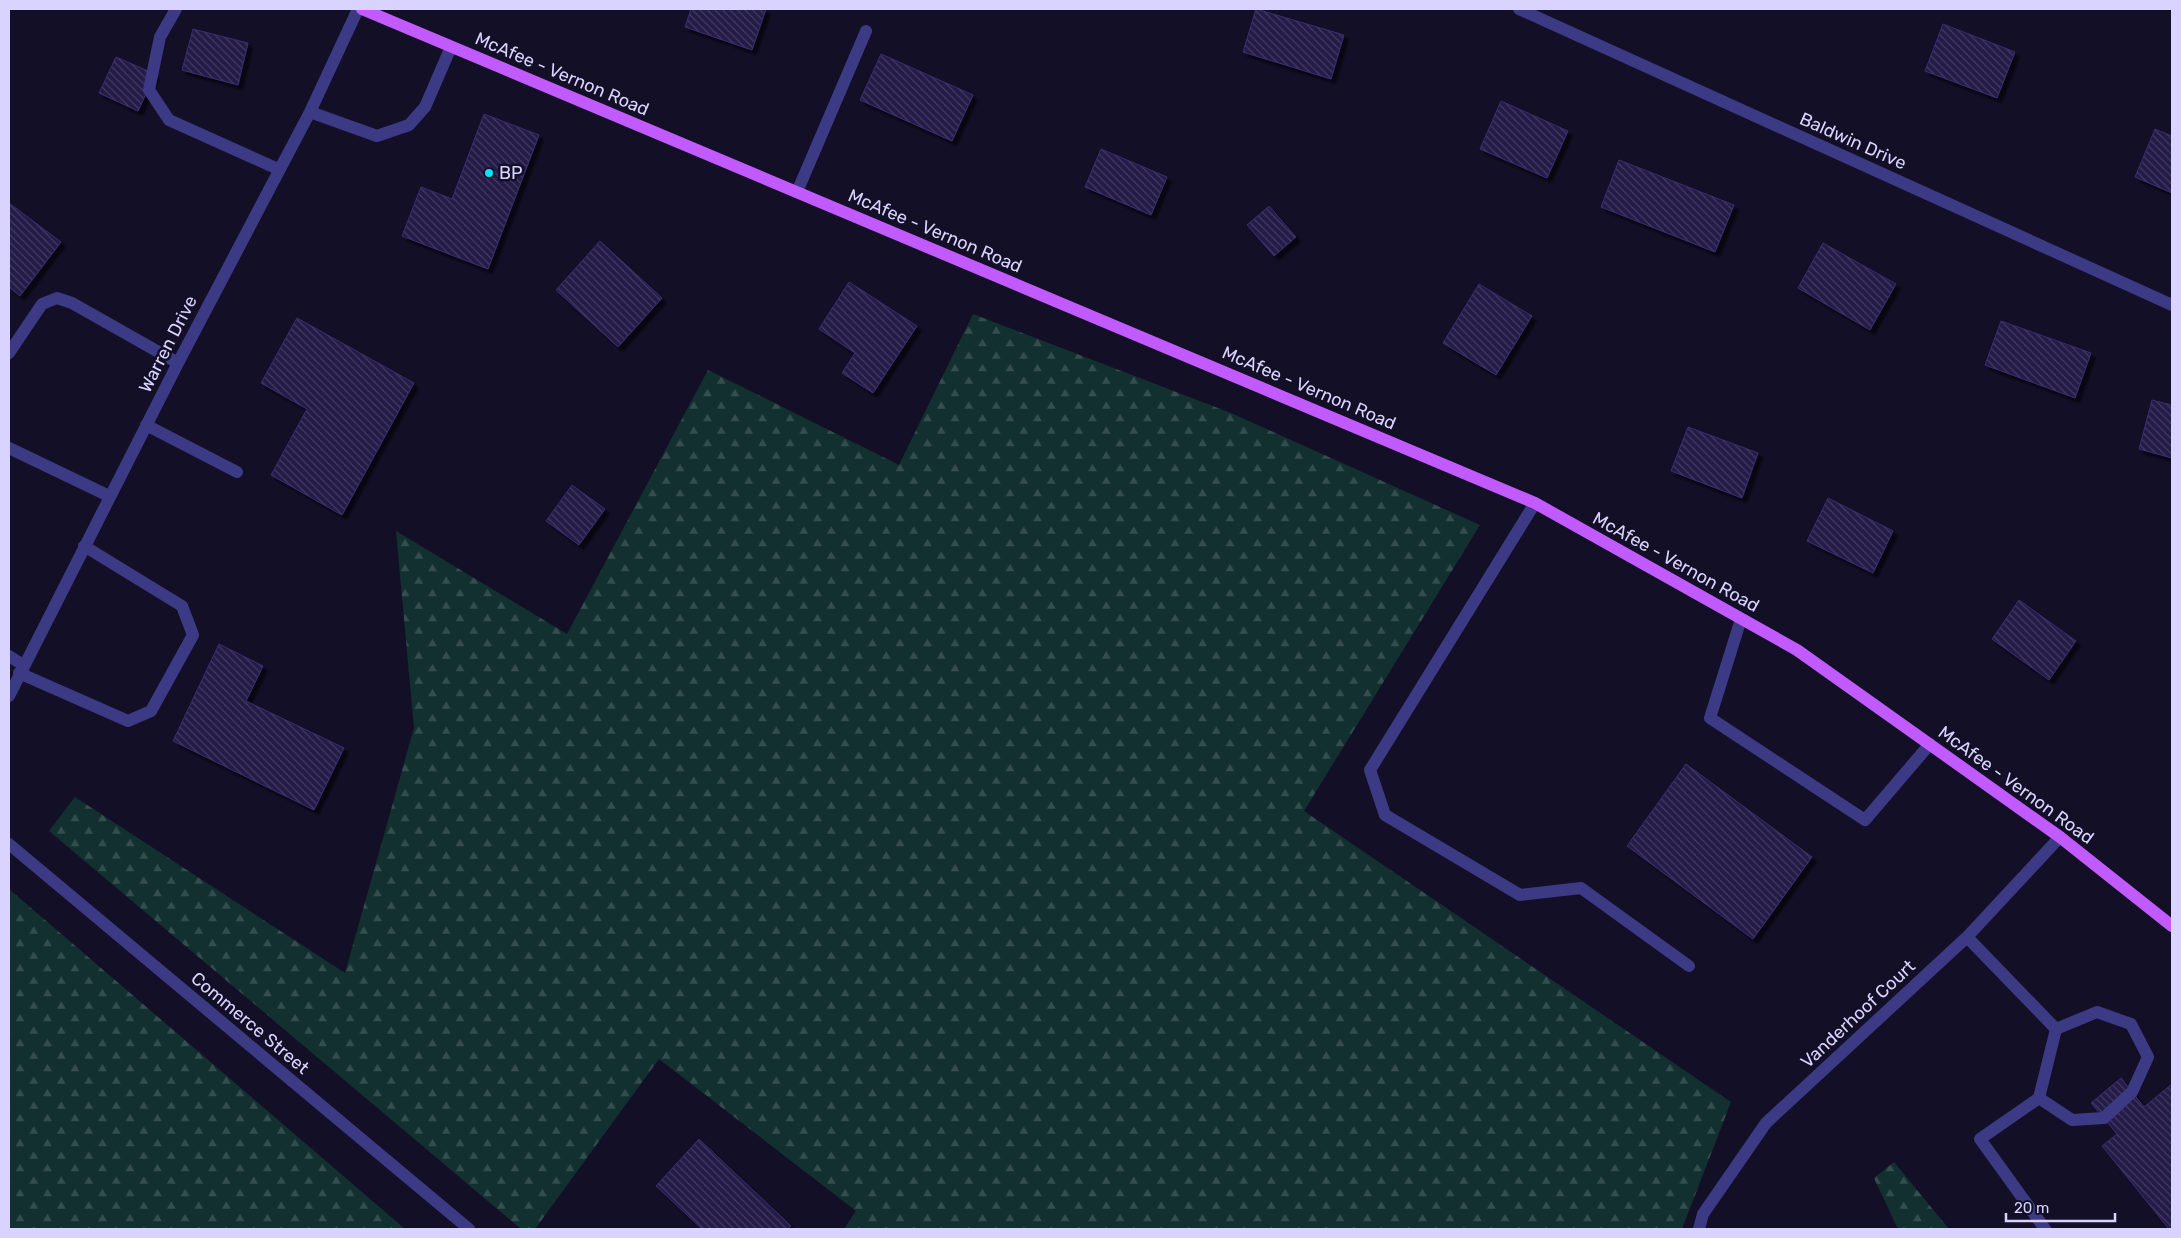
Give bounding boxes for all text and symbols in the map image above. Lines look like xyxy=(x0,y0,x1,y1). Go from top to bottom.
street label: McAfee - Vernon Road xyxy=(472,27,652,121)
street label: Baldwin Drive xyxy=(1796,108,1910,174)
place label: BP xyxy=(499,162,523,184)
marker: BP xyxy=(483,167,495,179)
street label: McAfee - Vernon Road xyxy=(845,184,1025,278)
street label: Warren Drive xyxy=(134,292,202,396)
street label: McAfee - Vernon Road xyxy=(1219,341,1399,435)
street label: McAfee - Vernon Road xyxy=(1589,507,1763,617)
street label: McAfee - Vernon Road xyxy=(1934,721,2098,849)
street label: Vanderhoof Court xyxy=(1796,955,1920,1073)
street label: Commerce Street xyxy=(186,967,314,1079)
scale bar xyxy=(2006,1190,2115,1222)
text: 20 m xyxy=(2014,1199,2049,1217)

